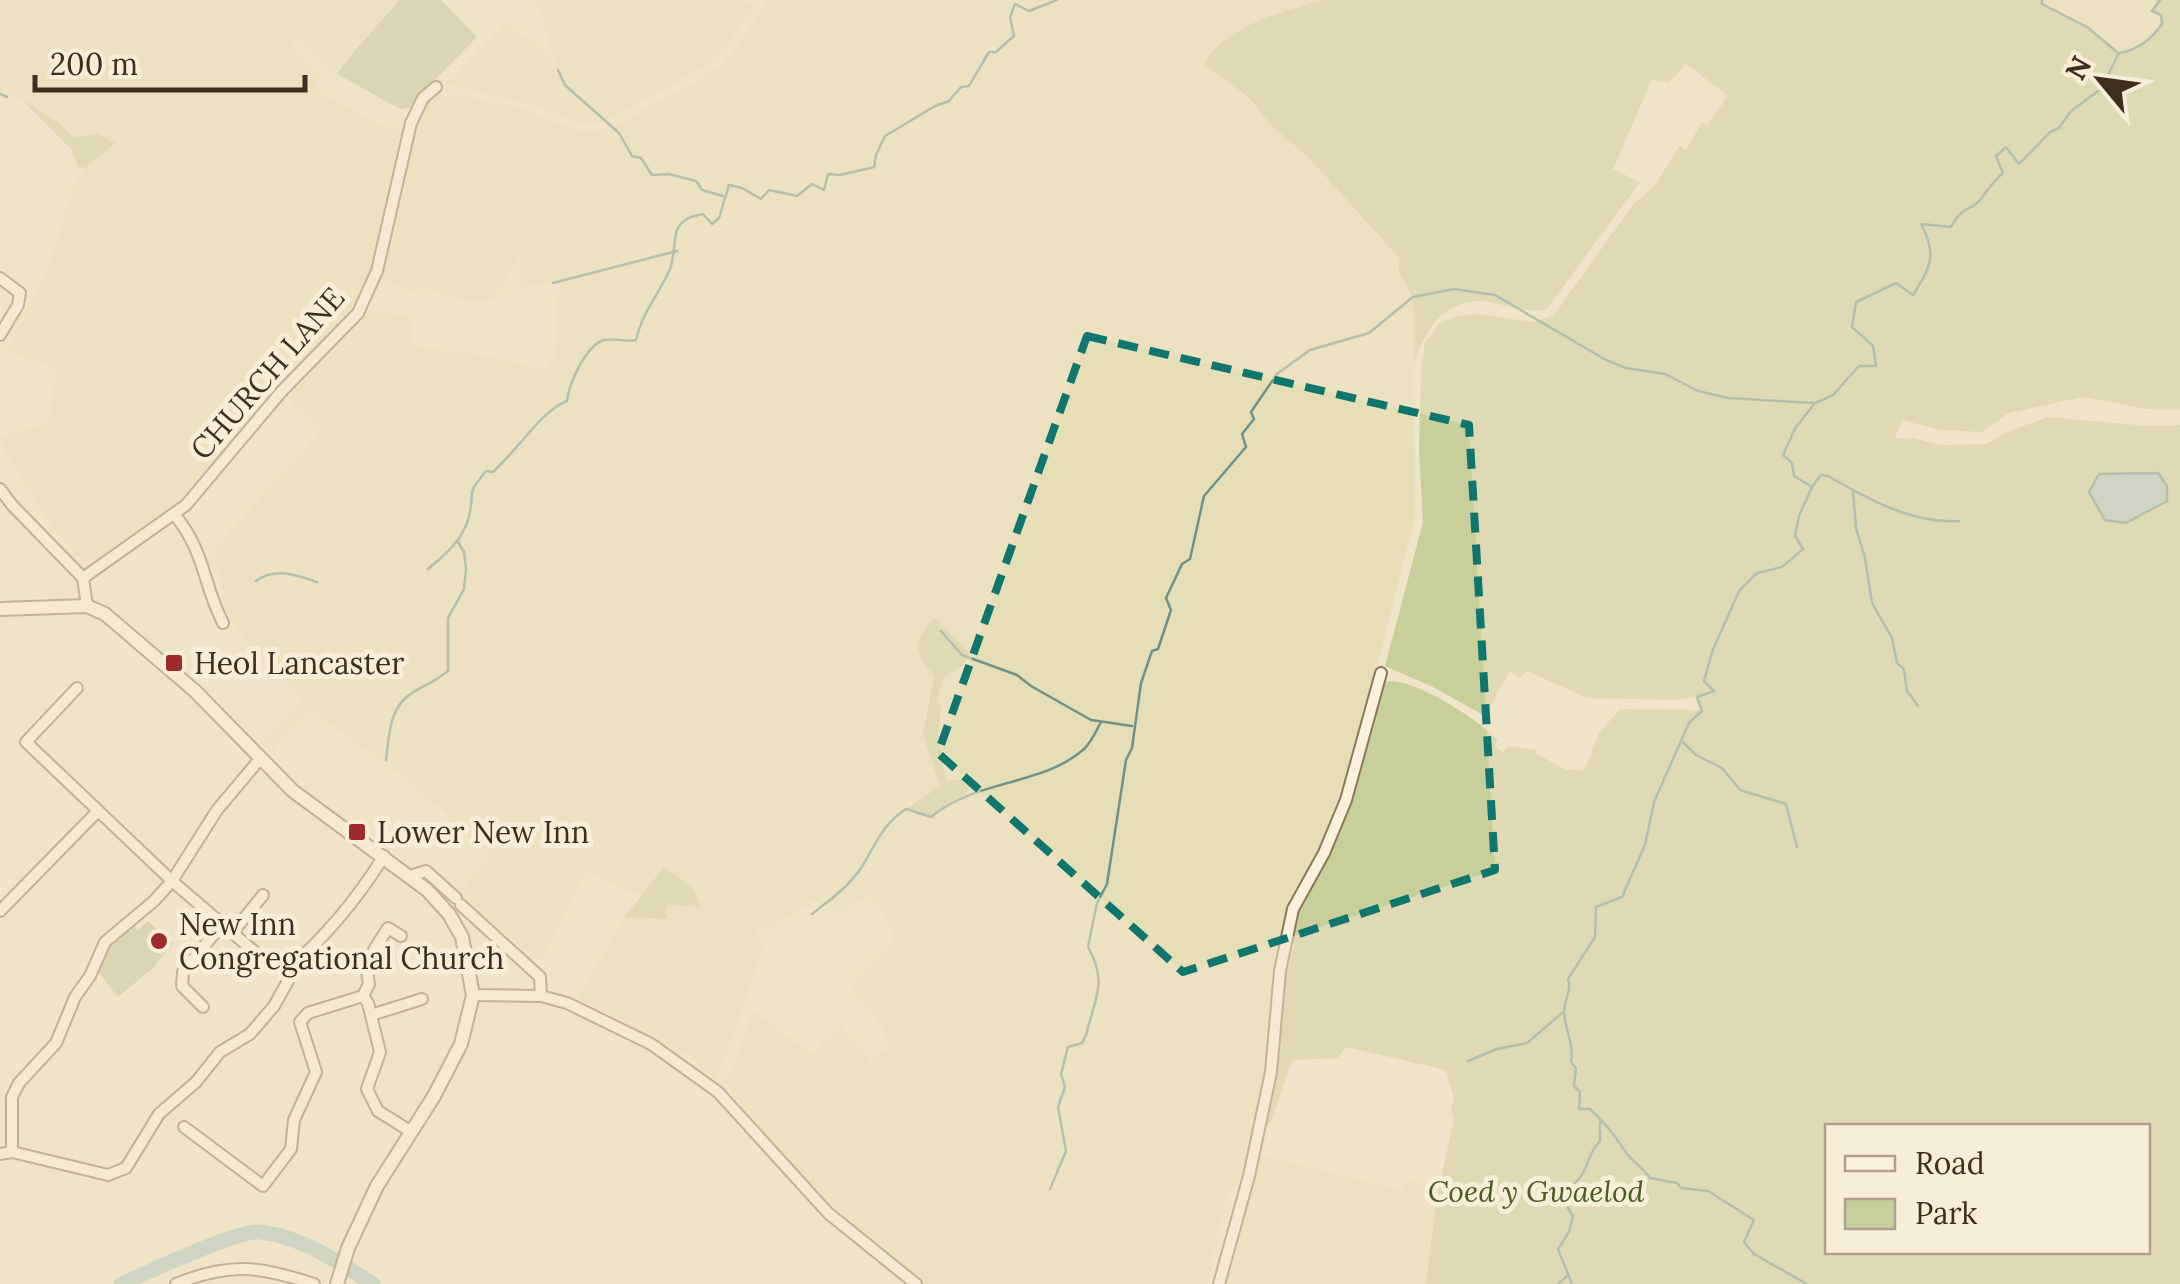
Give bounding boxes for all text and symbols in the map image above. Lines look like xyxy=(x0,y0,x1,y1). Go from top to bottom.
scale bar xyxy=(35,30,305,92)
north arrow xyxy=(2050,30,2150,130)
text: 200 m xyxy=(50,45,138,83)
text: N xyxy=(2057,50,2099,86)
street label: CHURCH LANE xyxy=(182,279,352,467)
place label: Heol Lancaster xyxy=(194,644,404,682)
marker: Heol Lancaster xyxy=(163,652,185,674)
place label: Lower New Inn xyxy=(377,813,589,851)
marker: Lower New Inn xyxy=(346,821,368,843)
place label: New Inn Congregational Church xyxy=(179,905,504,978)
marker: New Inn Congregational Church xyxy=(148,930,170,952)
legend xyxy=(1825,1124,2150,1254)
text: Road xyxy=(1915,1144,1985,1182)
park label: Coed y Gwaelod xyxy=(1428,1172,1645,1210)
text: Park xyxy=(1915,1194,1977,1232)

